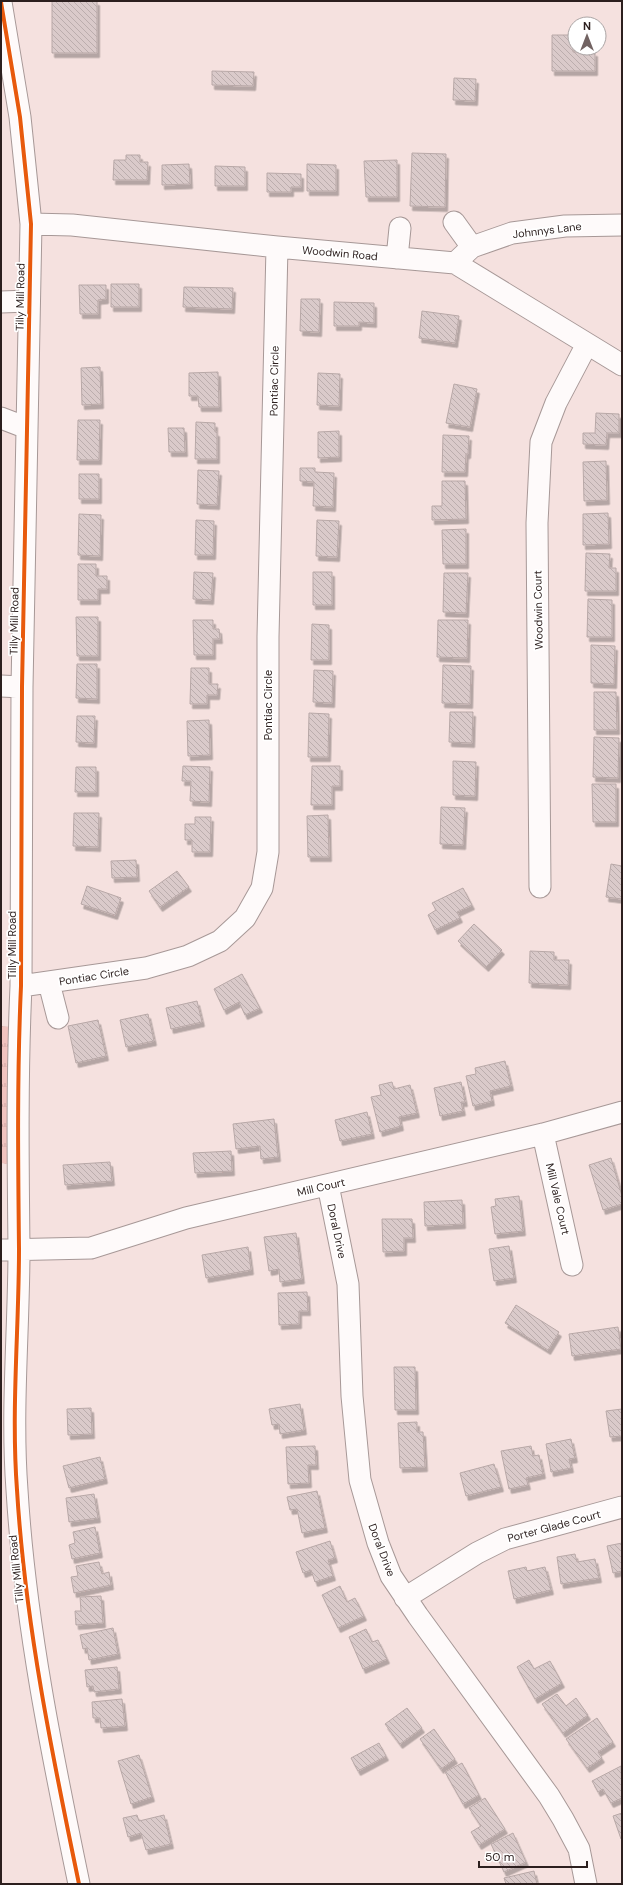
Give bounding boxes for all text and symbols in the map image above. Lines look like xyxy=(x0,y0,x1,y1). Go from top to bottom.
north arrow xyxy=(567,16,607,56)
text: N xyxy=(583,19,591,33)
street label: Johnnys Lane xyxy=(512,219,582,241)
street label: Woodwin Road xyxy=(302,243,379,263)
street label: Tilly Mill Road xyxy=(12,263,28,331)
street label: Pontiac Circle xyxy=(266,346,282,416)
street label: Woodwin Court xyxy=(530,570,546,650)
street label: Tilly Mill Road xyxy=(6,587,22,655)
street label: Pontiac Circle xyxy=(261,670,275,740)
street label: Tilly Mill Road xyxy=(5,911,19,979)
street label: Pontiac Circle xyxy=(58,964,130,988)
street label: Mill Vale Court xyxy=(543,1162,573,1236)
street label: Mill Court xyxy=(296,1175,346,1199)
street label: Doral Drive xyxy=(324,1202,350,1260)
street label: Porter Glade Court xyxy=(506,1507,602,1545)
street label: Doral Drive xyxy=(366,1522,398,1578)
street label: Tilly Mill Road xyxy=(5,1534,27,1604)
scale bar xyxy=(479,1843,587,1869)
text: 50 m xyxy=(485,1849,514,1865)

